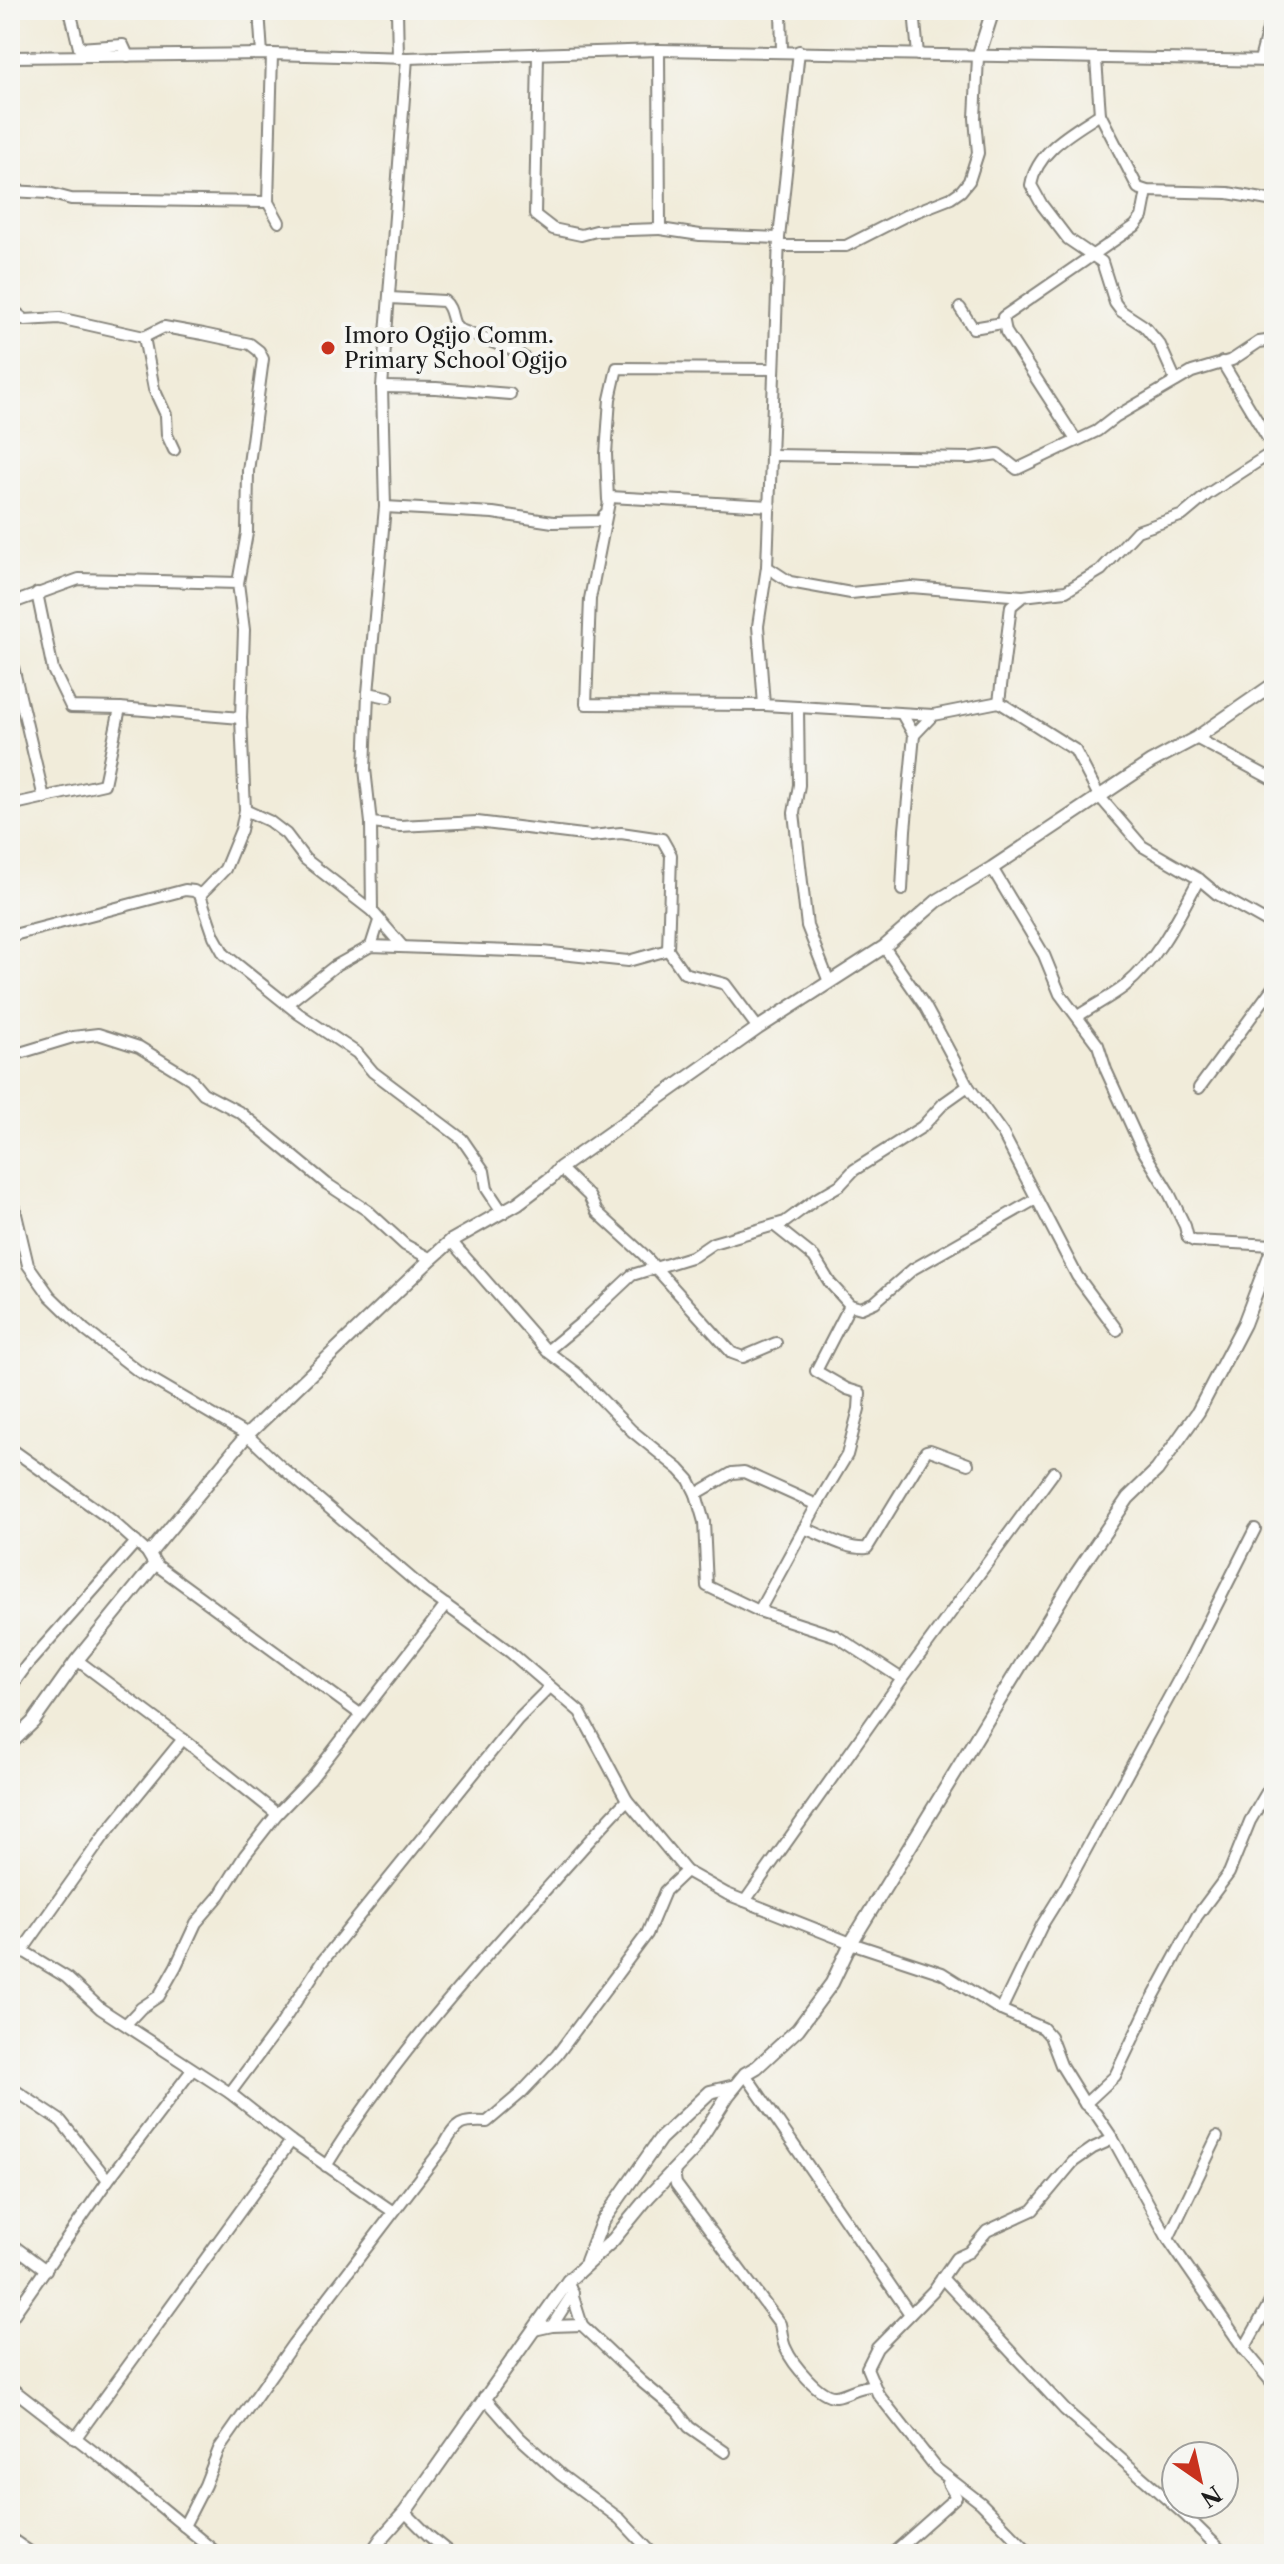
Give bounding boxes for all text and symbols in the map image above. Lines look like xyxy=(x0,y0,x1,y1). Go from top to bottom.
place label: Imoro Ogijo Comm. Primary School Ogijo xyxy=(344,322,567,374)
marker: Imoro Ogijo Comm. Primary School Ogijo xyxy=(319,339,337,357)
north arrow xyxy=(1160,2440,1240,2520)
text: N xyxy=(1195,2480,1226,2513)

